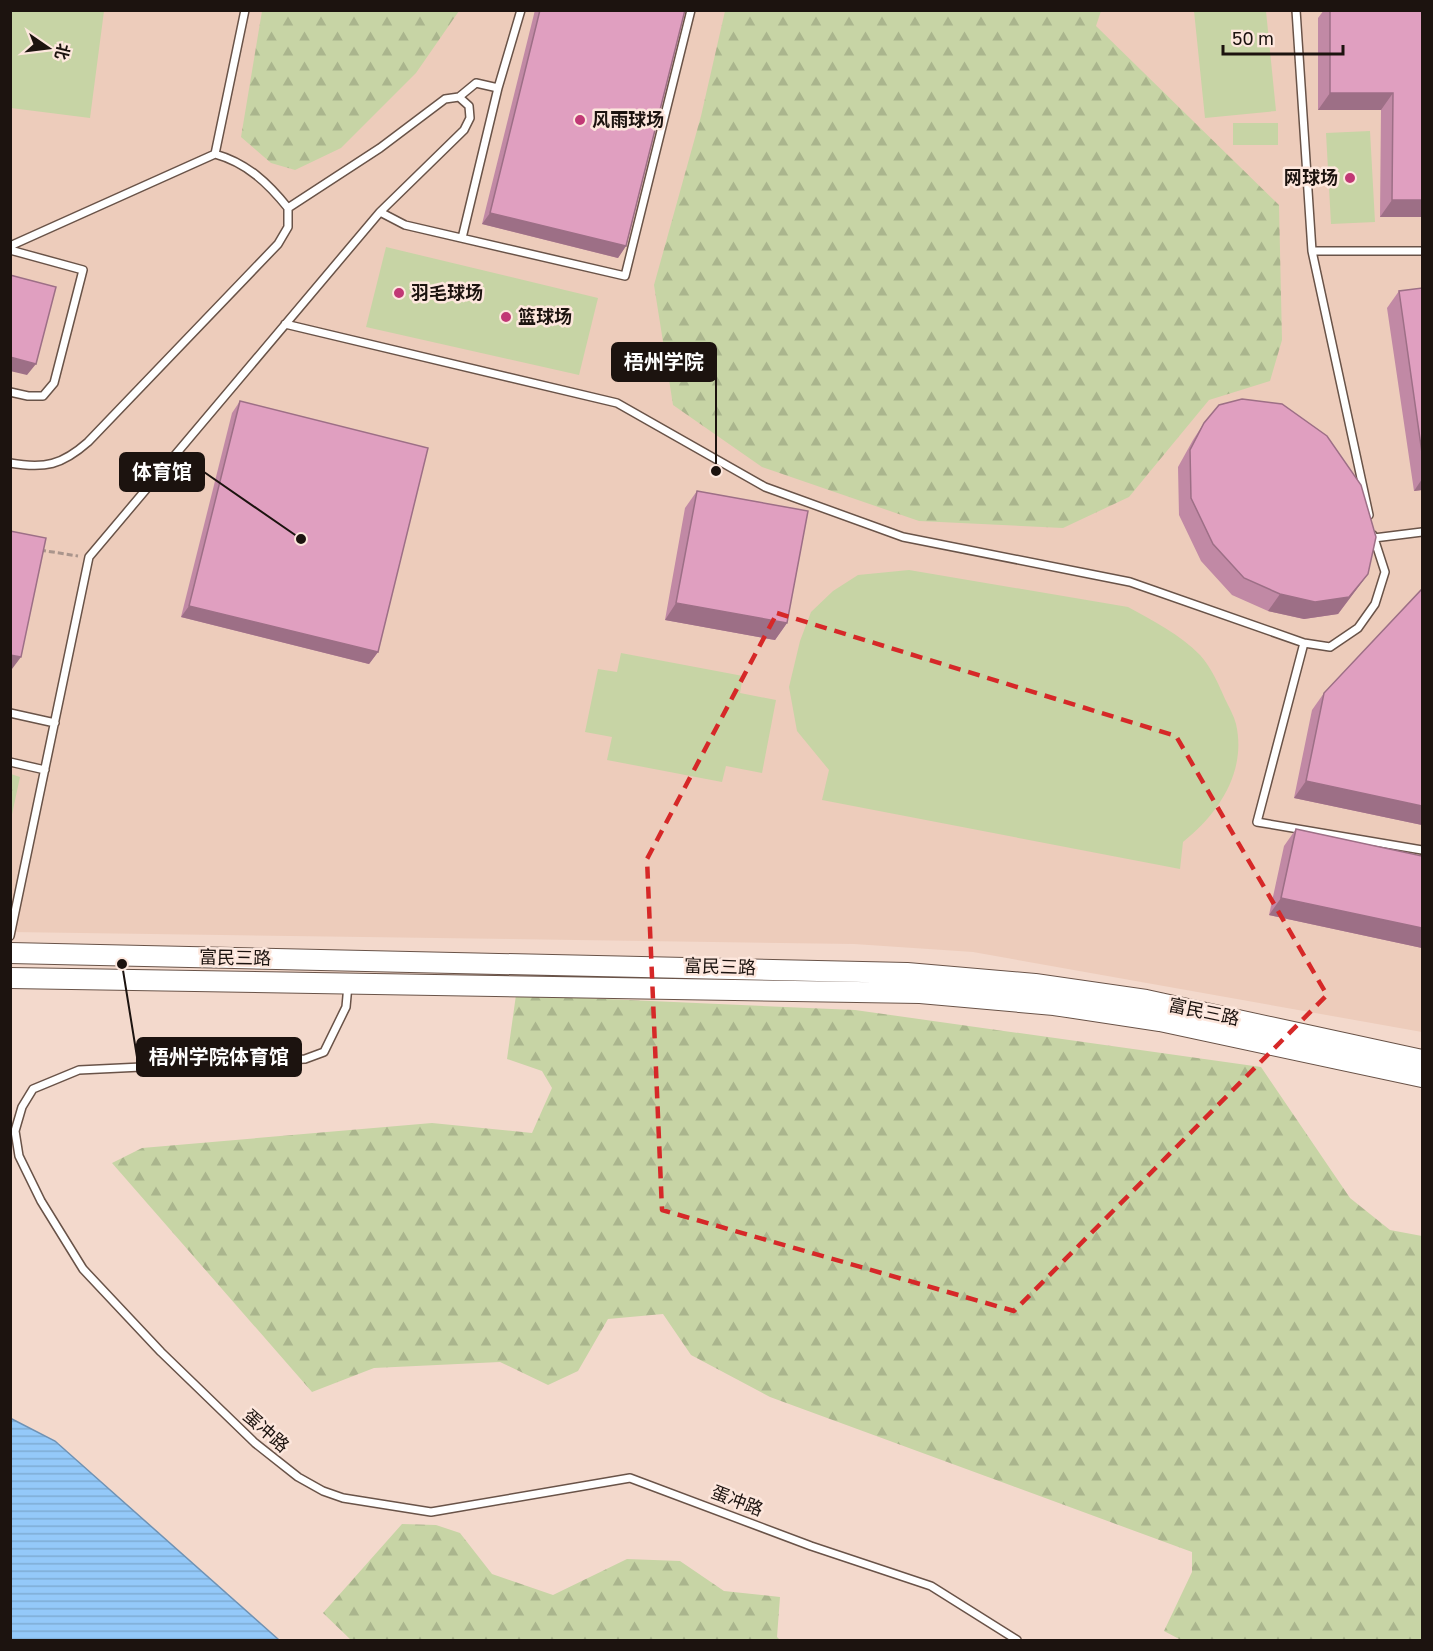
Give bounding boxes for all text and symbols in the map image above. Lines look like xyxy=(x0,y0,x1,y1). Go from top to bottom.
north arrow xyxy=(18,18,78,78)
scale bar xyxy=(1223,18,1343,56)
text: 50 m xyxy=(1232,27,1274,49)
text: 北 xyxy=(51,41,74,62)
place label: 风雨球场 xyxy=(592,108,664,130)
marker: 风雨球场 xyxy=(573,113,587,127)
place label: 网球场 xyxy=(1284,166,1338,188)
marker: 网球场 xyxy=(1343,171,1357,185)
place label: 羽毛球场 xyxy=(411,281,483,303)
marker: 羽毛球场 xyxy=(392,286,406,300)
place label: 篮球场 xyxy=(518,305,572,327)
marker: 篮球场 xyxy=(499,310,513,324)
callout: 梧州学院 xyxy=(612,343,716,381)
text: 梧州学院 xyxy=(624,349,704,373)
callout: 体育馆 xyxy=(120,453,204,491)
text: 体育馆 xyxy=(132,459,192,483)
street label: 富民三路 xyxy=(199,945,271,969)
street label: 富民三路 xyxy=(684,954,756,978)
street label: 富民三路 xyxy=(1167,993,1242,1029)
callout: 梧州学院体育馆 xyxy=(137,1038,301,1076)
text: 梧州学院体育馆 xyxy=(149,1044,289,1068)
street label: 蛋冲路 xyxy=(239,1404,294,1456)
street label: 蛋冲路 xyxy=(708,1480,767,1520)

